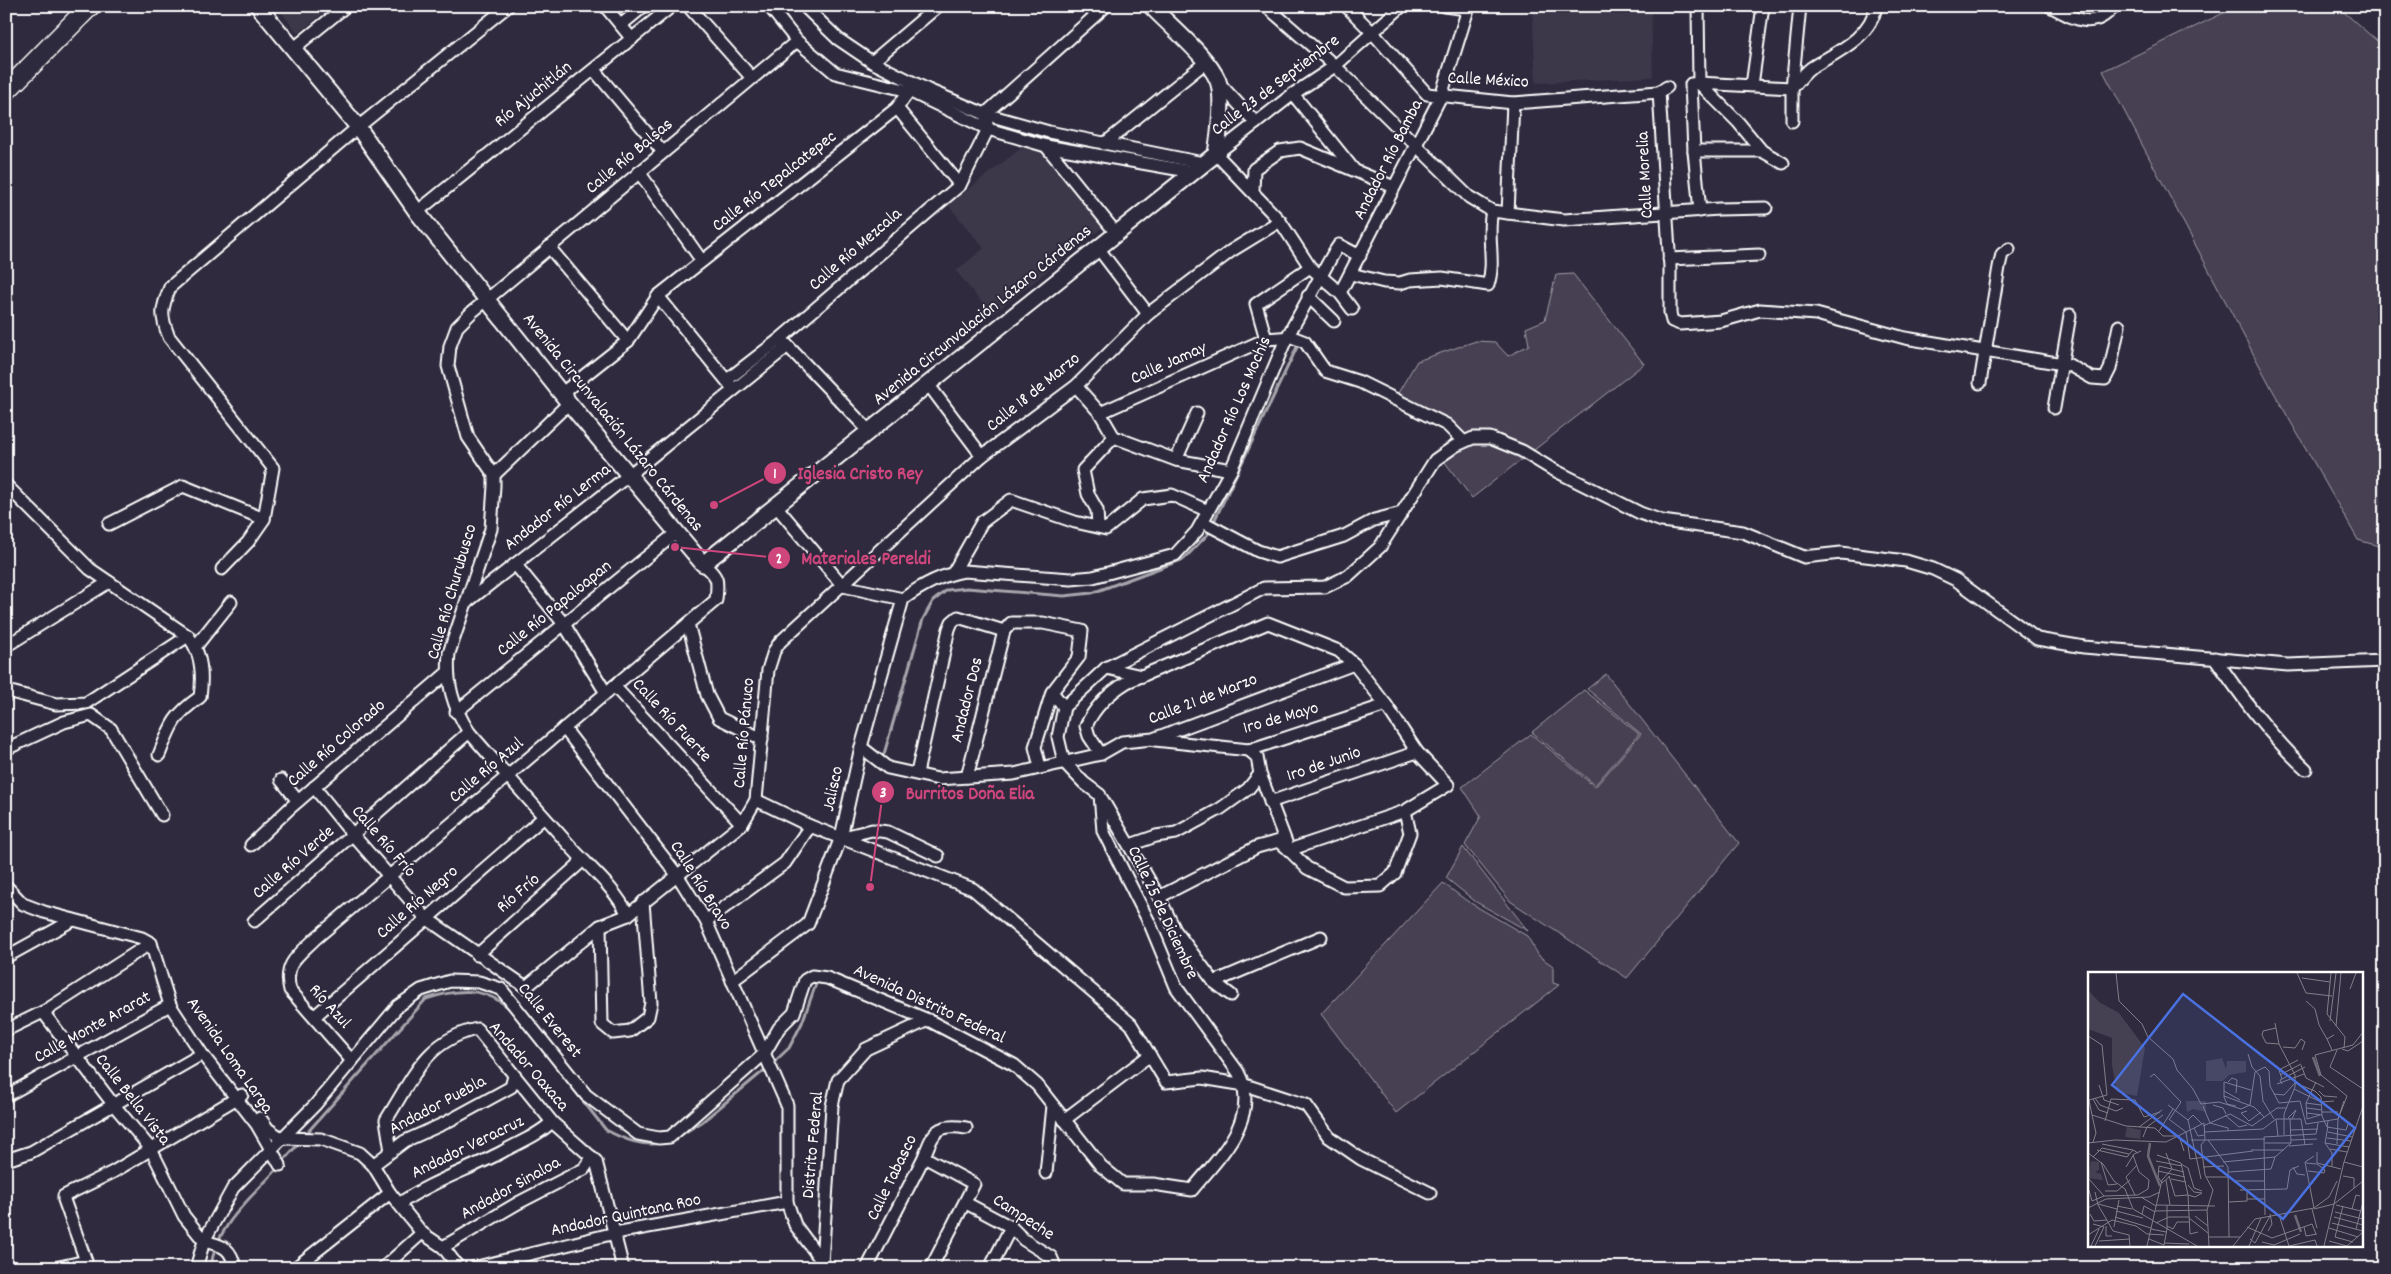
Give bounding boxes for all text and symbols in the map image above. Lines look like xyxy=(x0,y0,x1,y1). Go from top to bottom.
street label: Calle 23 de Septiembre xyxy=(1207,29,1346,143)
street label: Río Ajuchitlán xyxy=(490,56,578,134)
street label: Calle México xyxy=(1447,66,1529,96)
street label: Andador Río Bamba xyxy=(1348,95,1430,225)
street label: Calle Río Balsas xyxy=(581,113,679,201)
street label: Calle Río Tepalcatepec xyxy=(707,125,843,239)
street label: Calle Morelia xyxy=(1631,130,1661,219)
street label: Calle Río Mezcala xyxy=(804,202,908,297)
street label: Avenida Circunvalación Lázaro Cárdenas xyxy=(868,220,1098,412)
street label: Avenida Circunvalación Lázaro Cárdenas xyxy=(516,308,708,538)
street label: Andador Río Los Mochis xyxy=(1191,333,1279,487)
street label: Calle Jamay xyxy=(1127,336,1212,392)
street label: Calle 18 de Marzo xyxy=(982,347,1086,439)
callout: Iglesia Cristo Rey xyxy=(763,456,933,490)
street label: Andador Río Lerma xyxy=(499,458,617,558)
text: Iglesia Cristo Rey xyxy=(798,462,924,489)
text: 1 xyxy=(773,464,777,486)
street label: Calle Río Churubusco xyxy=(422,521,484,663)
callout: Materiales Pereldi xyxy=(766,541,941,575)
text: Materiales Pereldi xyxy=(801,547,931,574)
text: 2 xyxy=(776,549,782,571)
street label: Calle Río Papaloapan xyxy=(492,555,618,663)
street label: Andador Dos xyxy=(945,655,991,745)
street label: Calle 21 de Marzo xyxy=(1145,668,1261,732)
street label: Calle Río Fuerte xyxy=(625,673,717,769)
street label: Calle Río Pánuco xyxy=(728,677,762,789)
street label: Calle Río Colorado xyxy=(282,694,392,794)
street label: 1ro de Mayo xyxy=(1240,696,1322,742)
street label: Calle Río Azul xyxy=(444,732,530,810)
street label: 1ro de Junio xyxy=(1283,741,1365,789)
street label: Jalisco xyxy=(817,764,851,814)
callout: Burritos Doña Elia xyxy=(871,775,1044,809)
text: Burritos Doña Elia xyxy=(906,782,1035,809)
text: 3 xyxy=(880,783,887,805)
street label: Calle Río Frío xyxy=(345,801,421,883)
street label: Calle Río Verde xyxy=(247,820,341,906)
street label: Calle Río Bravo xyxy=(663,836,737,936)
street label: Calle 25 de Diciembre xyxy=(1120,842,1204,984)
street label: Calle Río Negro xyxy=(371,860,465,946)
street label: Río Frío xyxy=(492,868,546,920)
street label: Avenida Distrito Federal xyxy=(849,959,1010,1052)
inset map xyxy=(2088,972,2364,1246)
street label: Calle Everest xyxy=(511,978,587,1064)
street label: Río Azul xyxy=(302,979,356,1036)
street label: Calle Monte Ararat xyxy=(30,985,156,1070)
street label: Avenida Loma Larga xyxy=(179,993,279,1120)
street label: Andador Oaxaca xyxy=(482,1017,574,1118)
street label: Calle Bella Vista xyxy=(88,1049,176,1152)
street label: Andador Puebla xyxy=(385,1070,491,1142)
street label: Distrito Federal xyxy=(797,1090,831,1200)
street label: Andador Veracruz xyxy=(407,1110,529,1186)
street label: Calle Tabasco xyxy=(861,1131,925,1225)
street label: Andador Sinaloa xyxy=(456,1151,566,1227)
street label: Andador Quintana Roo xyxy=(549,1188,703,1244)
street label: Campeche xyxy=(987,1189,1059,1247)

